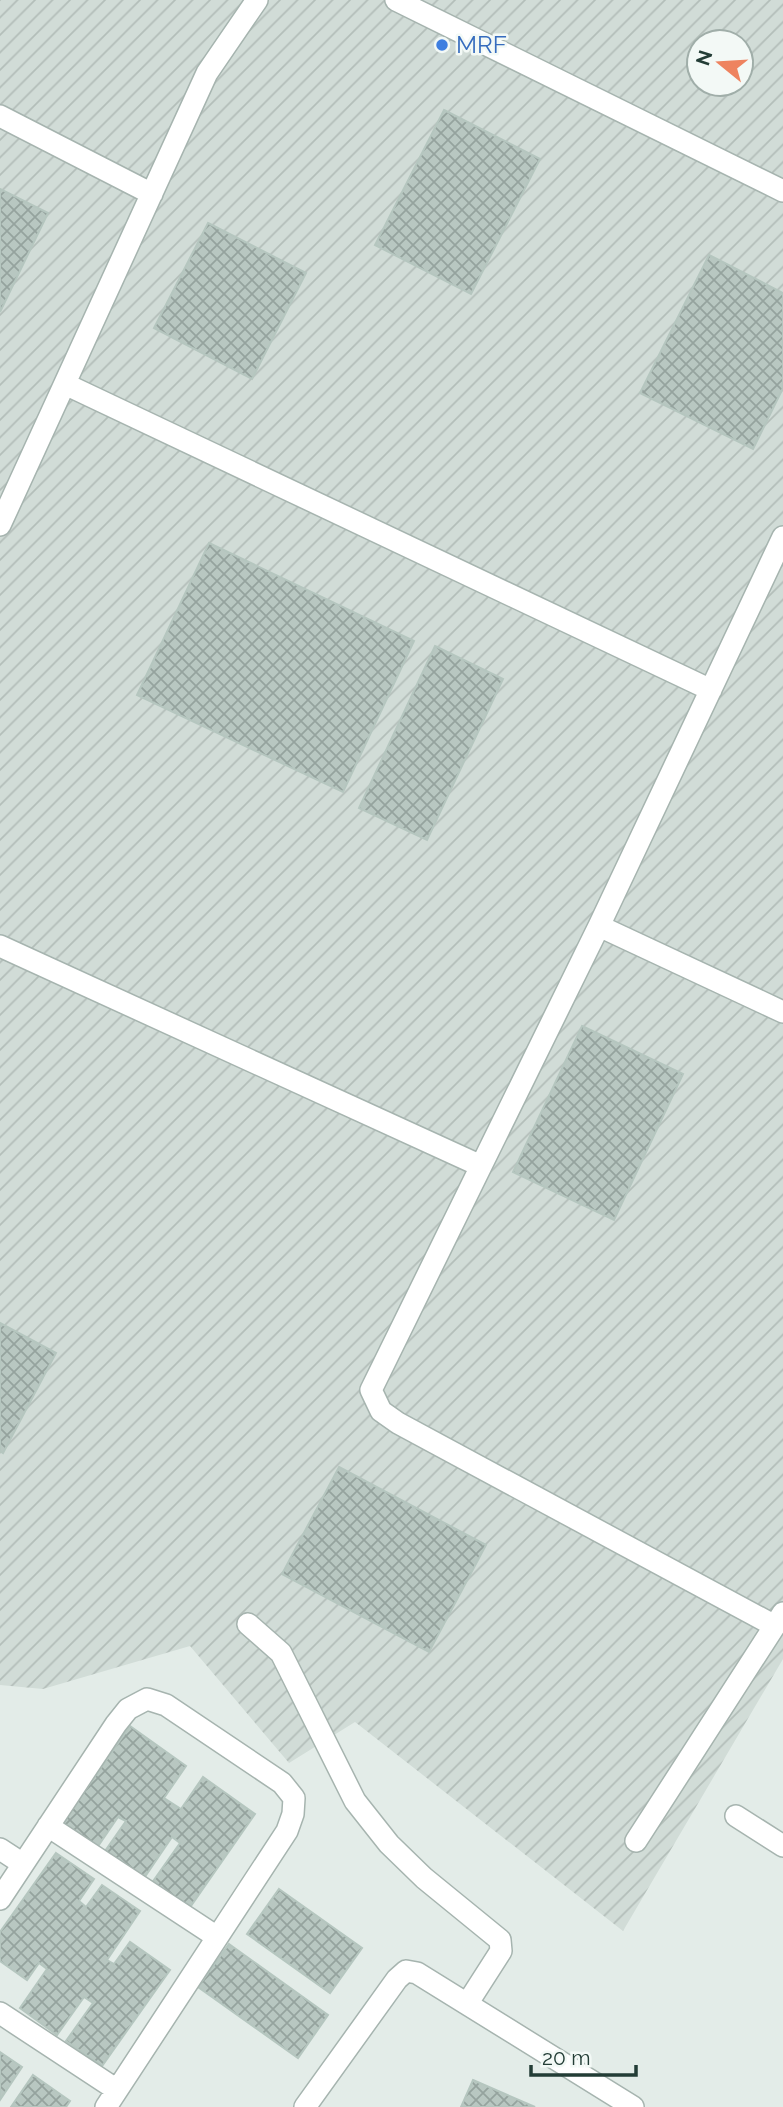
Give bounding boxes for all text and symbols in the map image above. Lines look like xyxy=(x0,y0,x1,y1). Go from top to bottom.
north arrow xyxy=(685,28,755,98)
place label: MRF xyxy=(456,30,507,59)
marker: MRF xyxy=(434,37,450,53)
text: N xyxy=(691,47,717,68)
scale bar xyxy=(531,2034,636,2078)
text: 20 m xyxy=(542,2045,590,2070)

